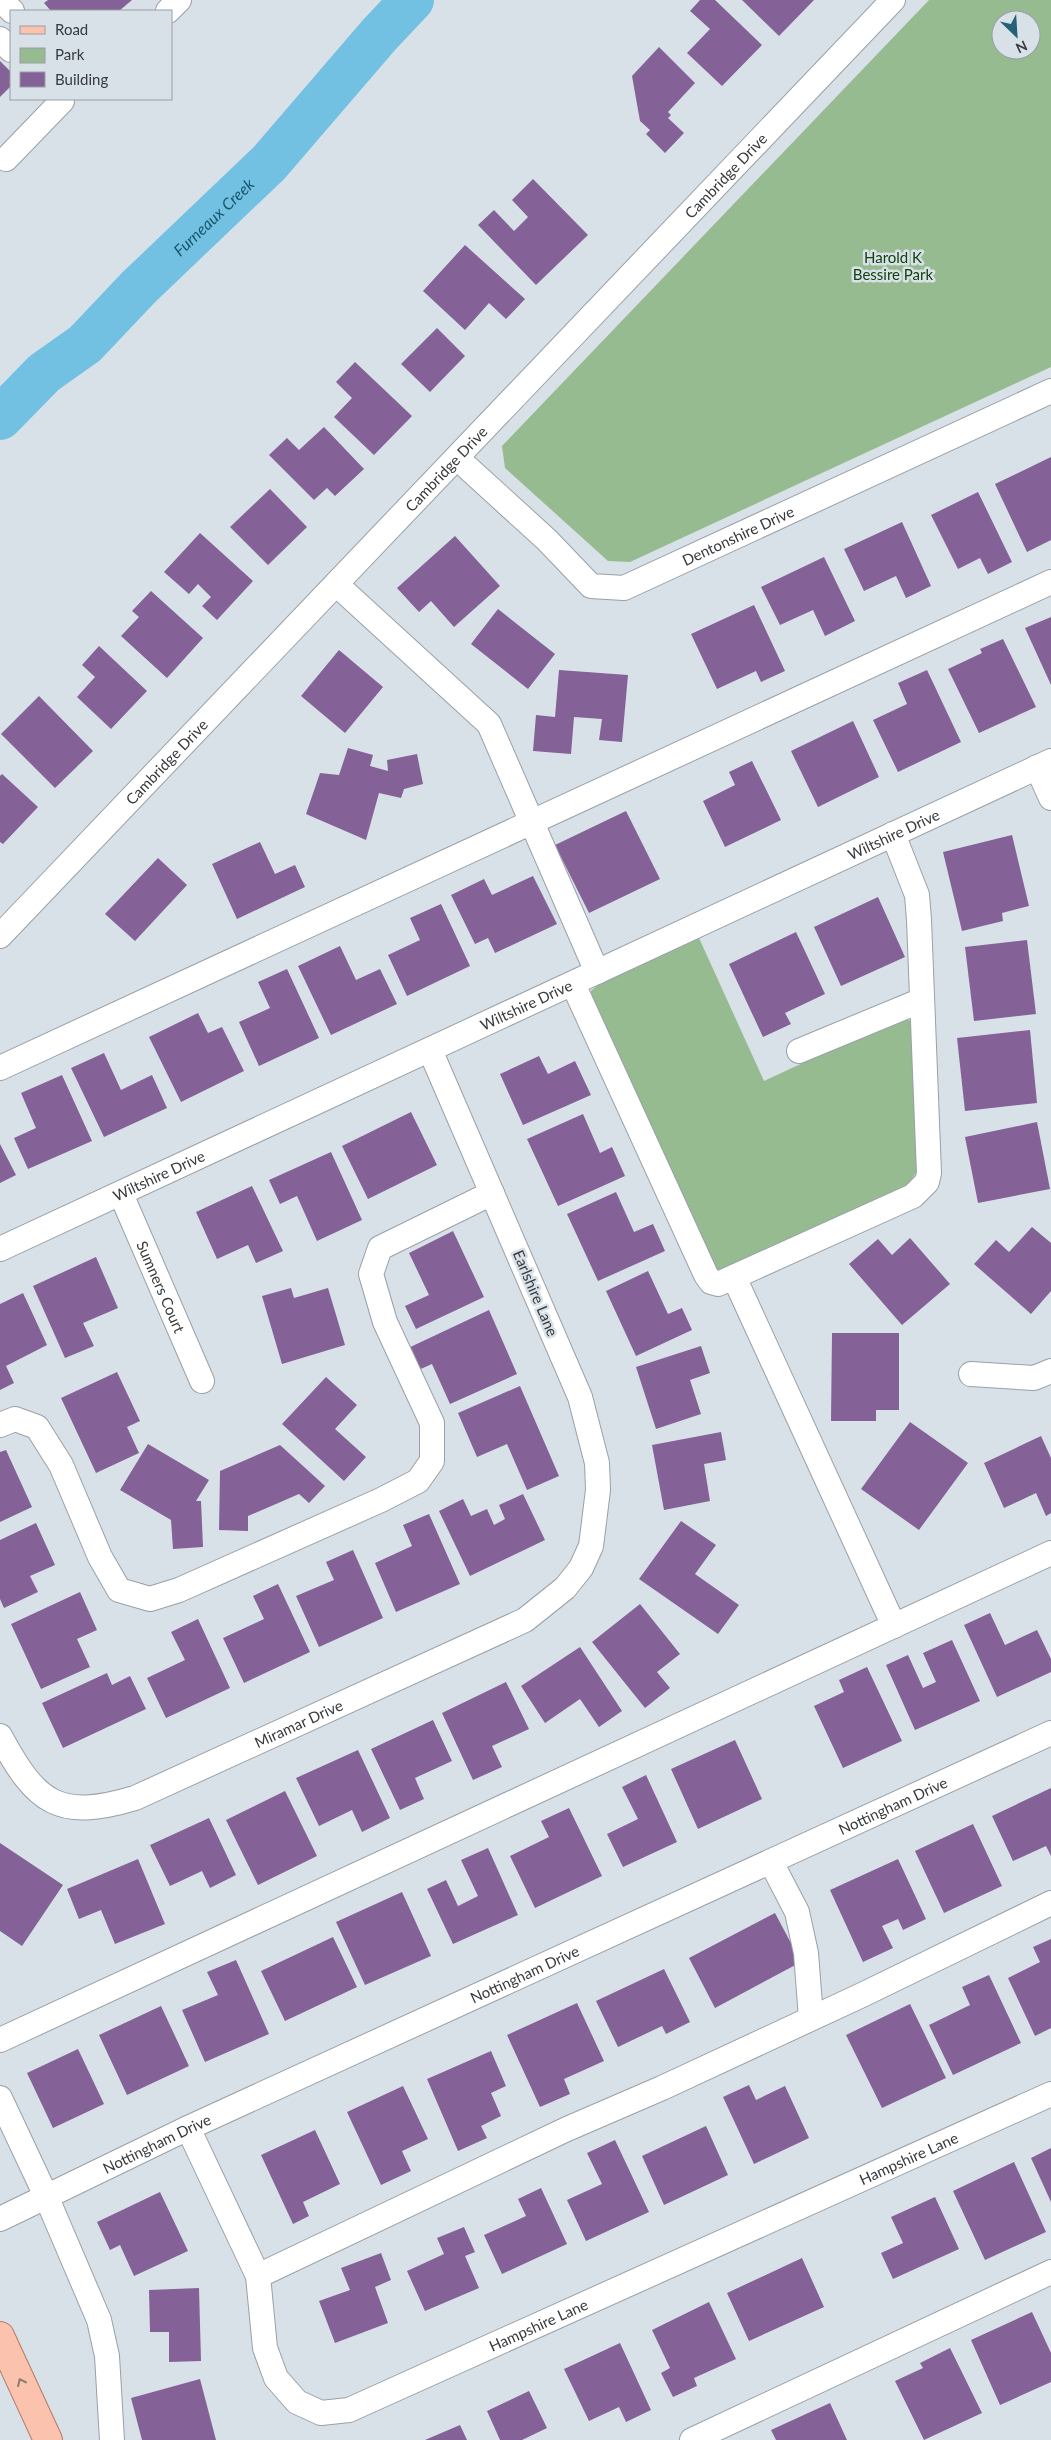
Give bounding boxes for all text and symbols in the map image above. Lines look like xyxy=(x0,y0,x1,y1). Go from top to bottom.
legend xyxy=(10,10,172,100)
north arrow xyxy=(991,10,1041,60)
text: Road xyxy=(55,20,88,38)
text: N xyxy=(1013,37,1030,57)
text: Park xyxy=(55,45,85,63)
text: Building xyxy=(55,70,108,88)
street label: Cambridge Drive xyxy=(681,129,770,222)
water label: Furneaux Creek xyxy=(169,173,257,259)
park label: Harold K Bessire Park xyxy=(853,248,934,283)
street label: Cambridge Drive xyxy=(401,422,491,515)
street label: Dentonshire Drive xyxy=(679,502,797,569)
street label: Cambridge Drive xyxy=(122,715,211,808)
street label: Wiltshire Drive xyxy=(845,805,942,863)
street label: Wiltshire Drive xyxy=(477,976,575,1034)
street label: Wiltshire Drive xyxy=(110,1146,208,1204)
street label: Sumners Court xyxy=(133,1238,189,1336)
street label: Earlshire Lane xyxy=(510,1247,562,1339)
street label: Miramar Drive xyxy=(252,1695,345,1751)
street label: Nottingham Drive xyxy=(836,1773,950,1838)
street label: Nottingham Drive xyxy=(467,1941,582,2007)
street label: Nottingham Drive xyxy=(100,2110,214,2177)
street label: Hampshire Lane xyxy=(856,2128,961,2188)
street label: Hampshire Lane xyxy=(486,2295,590,2355)
one-way arrow xyxy=(17,2378,27,2387)

